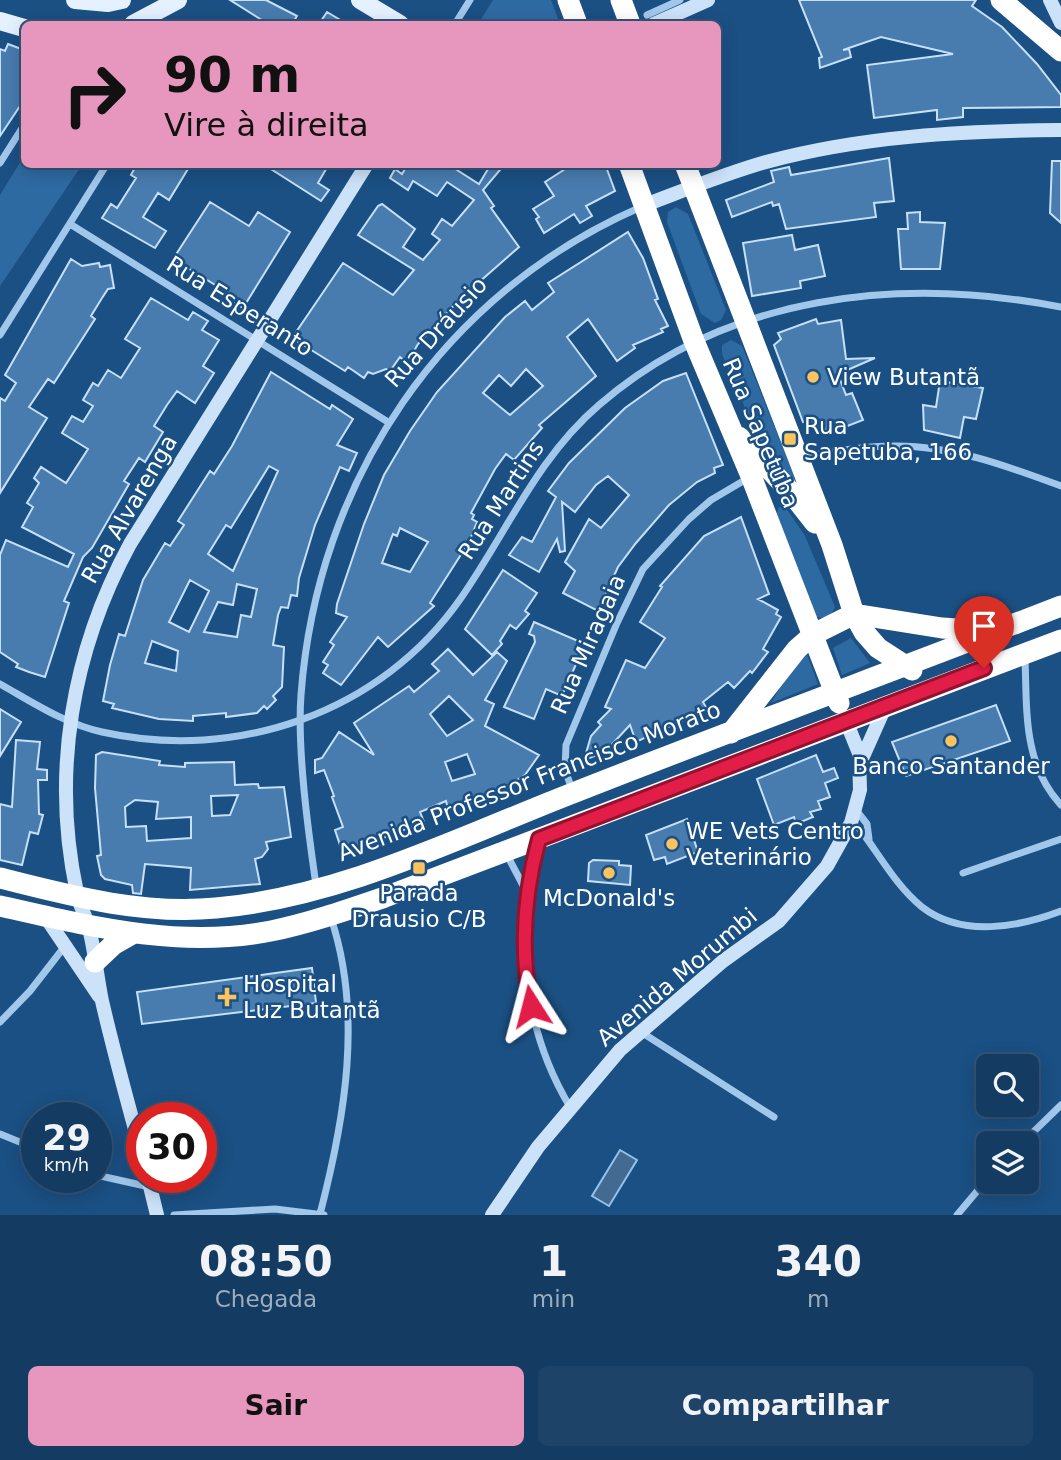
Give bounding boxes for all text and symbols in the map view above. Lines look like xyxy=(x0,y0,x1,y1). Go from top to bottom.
text: 90 m xyxy=(164,47,300,104)
icon: right xyxy=(49,49,140,140)
text: Vire à direita xyxy=(164,106,369,144)
street label: Rua Esperanto xyxy=(162,251,318,361)
street label: Rua Dráusio xyxy=(380,272,492,392)
street label: Rua Sapetuba xyxy=(718,354,804,512)
place label: View Butantã xyxy=(827,364,980,390)
marker: View Butantã xyxy=(805,369,821,385)
place label: Rua Sapetuba, 166 xyxy=(804,413,972,465)
street label: Rua Alvarenga xyxy=(76,430,182,588)
marker: Rua Sapetuba, 166 xyxy=(782,431,798,447)
street label: Rua Martins xyxy=(453,436,549,564)
street label: Rua Miragaia xyxy=(546,570,630,718)
pin xyxy=(954,596,1014,668)
icon: arrive xyxy=(965,607,1003,645)
street label: Avenida Professor Francisco Morato xyxy=(334,696,724,866)
marker: Banco Santander xyxy=(943,733,959,749)
place label: Banco Santander xyxy=(852,753,1050,779)
place label: WE Vets Centro Veterinário xyxy=(686,818,864,870)
marker: WE Vets Centro Veterinário xyxy=(664,836,680,852)
marker: Parada Drausio C/B xyxy=(411,860,427,876)
marker: McDonald's xyxy=(601,865,617,881)
place label: Parada Drausio C/B xyxy=(351,880,487,932)
place label: McDonald's xyxy=(543,885,675,911)
street label: Avenida Morumbi xyxy=(592,903,762,1051)
position arrow xyxy=(494,969,568,1043)
place label: Hospital Luz Butantã xyxy=(243,971,381,1023)
marker: Hospital Luz Butantã xyxy=(217,987,237,1007)
map controls xyxy=(976,1054,1039,1194)
button: search xyxy=(976,1054,1039,1117)
speed limit sign: 30 xyxy=(126,1102,217,1193)
text: 29 xyxy=(42,1118,91,1158)
button: layers xyxy=(976,1131,1039,1194)
text: km/h xyxy=(44,1154,89,1175)
text: 08:50 xyxy=(199,1237,333,1286)
text: 1 xyxy=(539,1237,568,1286)
text: 340 xyxy=(774,1237,862,1286)
text: Chegada xyxy=(215,1286,317,1312)
text: min xyxy=(532,1286,575,1312)
text: m xyxy=(807,1286,829,1312)
button: Sair xyxy=(28,1366,524,1446)
button: Compartilhar xyxy=(538,1366,1033,1446)

